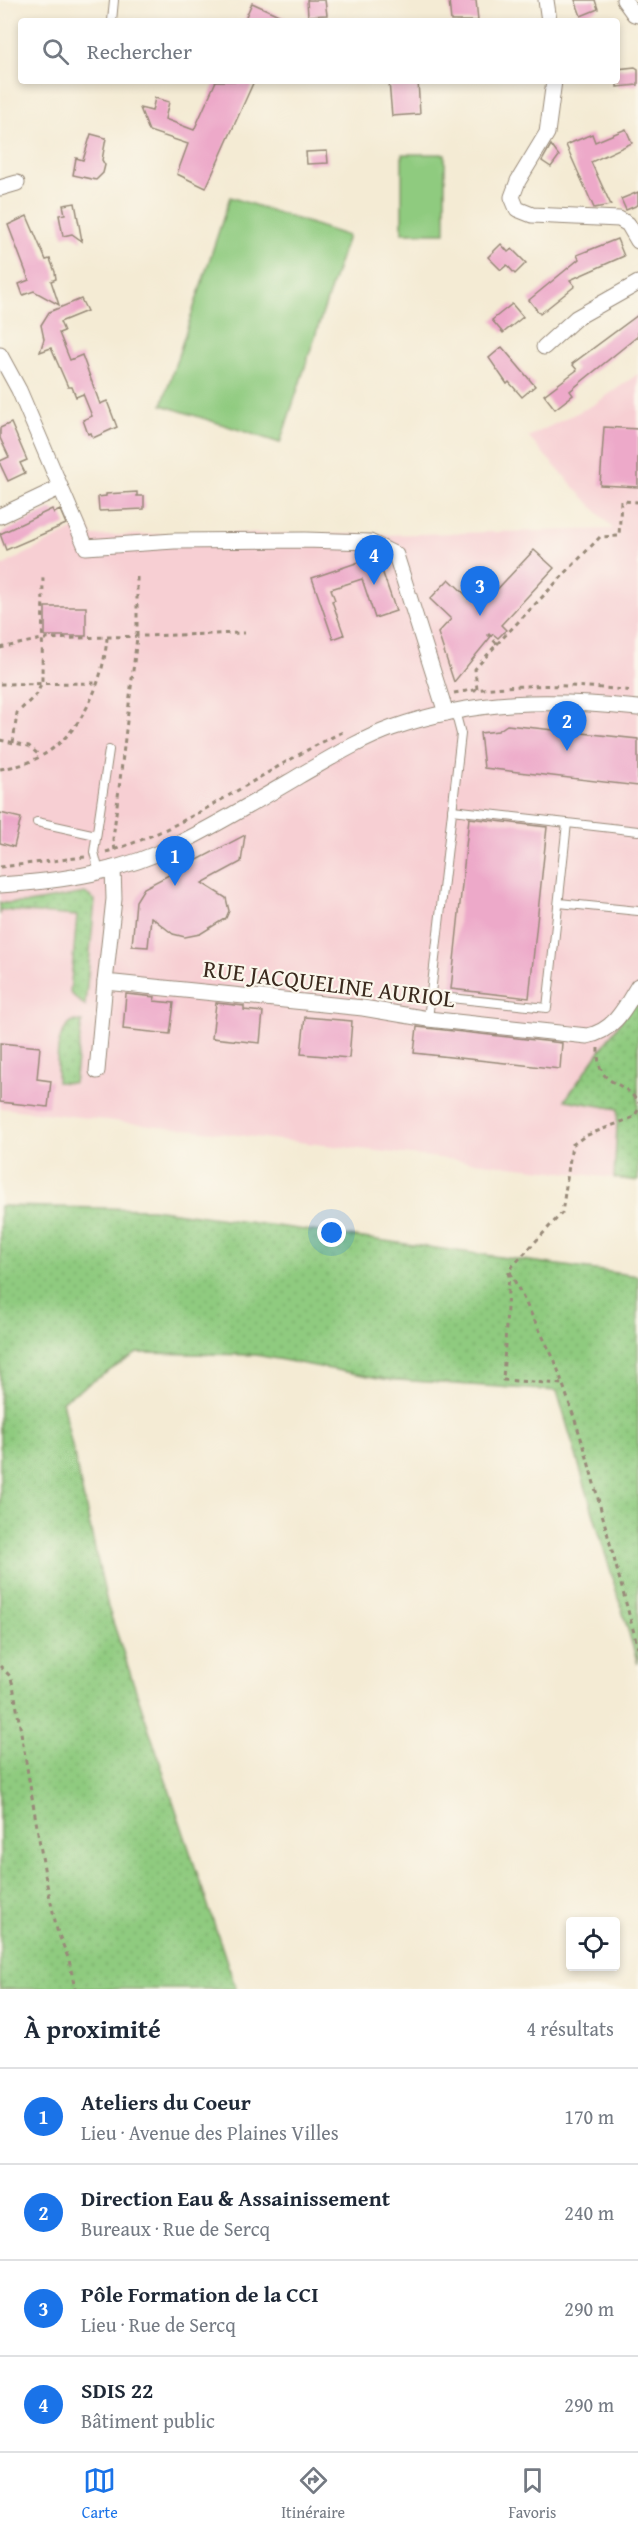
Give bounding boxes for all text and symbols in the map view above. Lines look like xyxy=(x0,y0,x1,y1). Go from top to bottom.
search box xyxy=(18,18,620,84)
icon: search xyxy=(39,35,72,68)
text: Rechercher xyxy=(87,35,192,67)
pin: 4 xyxy=(354,536,394,585)
pin: 3 xyxy=(460,566,500,616)
pin: 2 xyxy=(548,702,586,751)
pin: 1 xyxy=(156,836,195,886)
street label: RUE JACQUELINE AURIOL xyxy=(201,951,457,1016)
your location xyxy=(317,1218,346,1247)
map controls xyxy=(566,1917,620,1971)
button: locate xyxy=(566,1917,620,1971)
text: À proximité xyxy=(24,2009,161,2048)
text: 4 résultats xyxy=(526,2014,614,2043)
text: Ateliers du Coeur xyxy=(81,2086,251,2118)
text: 1 xyxy=(38,2102,49,2131)
text: 170 m xyxy=(564,2102,614,2131)
text: Lieu · Avenue des Plaines Villes xyxy=(81,2118,339,2147)
text: Direction Eau & Assainissement xyxy=(81,2182,390,2214)
text: 2 xyxy=(38,2198,49,2227)
text: 240 m xyxy=(564,2198,614,2227)
text: Bureaux · Rue de Sercq xyxy=(81,2214,270,2243)
text: Pôle Formation de la CCI xyxy=(81,2278,319,2310)
text: 3 xyxy=(38,2294,49,2323)
text: 290 m xyxy=(564,2294,614,2323)
text: Lieu · Rue de Sercq xyxy=(81,2310,236,2339)
text: SDIS 22 xyxy=(81,2374,153,2406)
text: 4 xyxy=(38,2390,49,2419)
text: 290 m xyxy=(564,2390,614,2419)
text: Bâtiment public xyxy=(81,2406,215,2435)
tab: Carte xyxy=(82,2464,118,2524)
tab: Itinéraire xyxy=(281,2464,345,2524)
tab: Favoris xyxy=(509,2464,556,2524)

